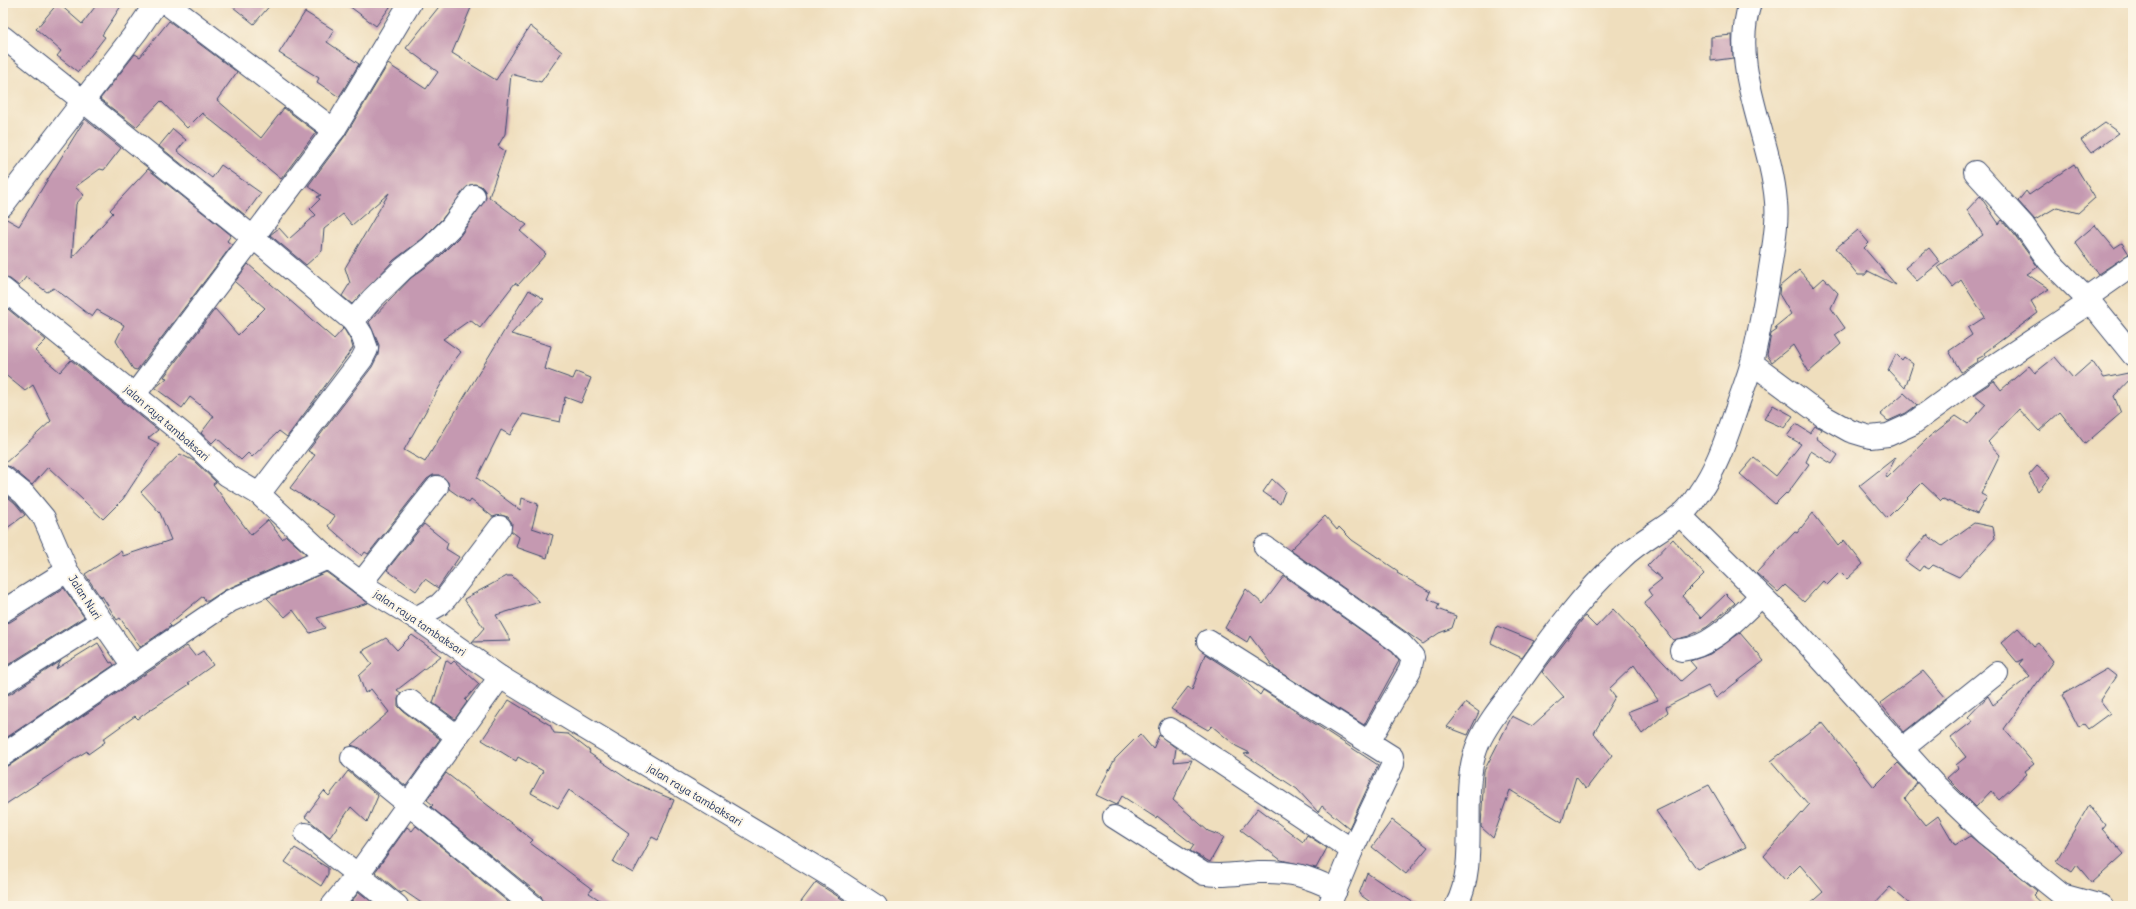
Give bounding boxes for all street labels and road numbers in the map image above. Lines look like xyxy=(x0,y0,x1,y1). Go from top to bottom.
street label: jalan raya tambaksari xyxy=(121,382,212,464)
street label: Jalan Nuri xyxy=(65,572,105,622)
street label: jalan raya tambaksari xyxy=(370,586,469,659)
street label: jalan raya tambaksari xyxy=(644,761,745,829)

